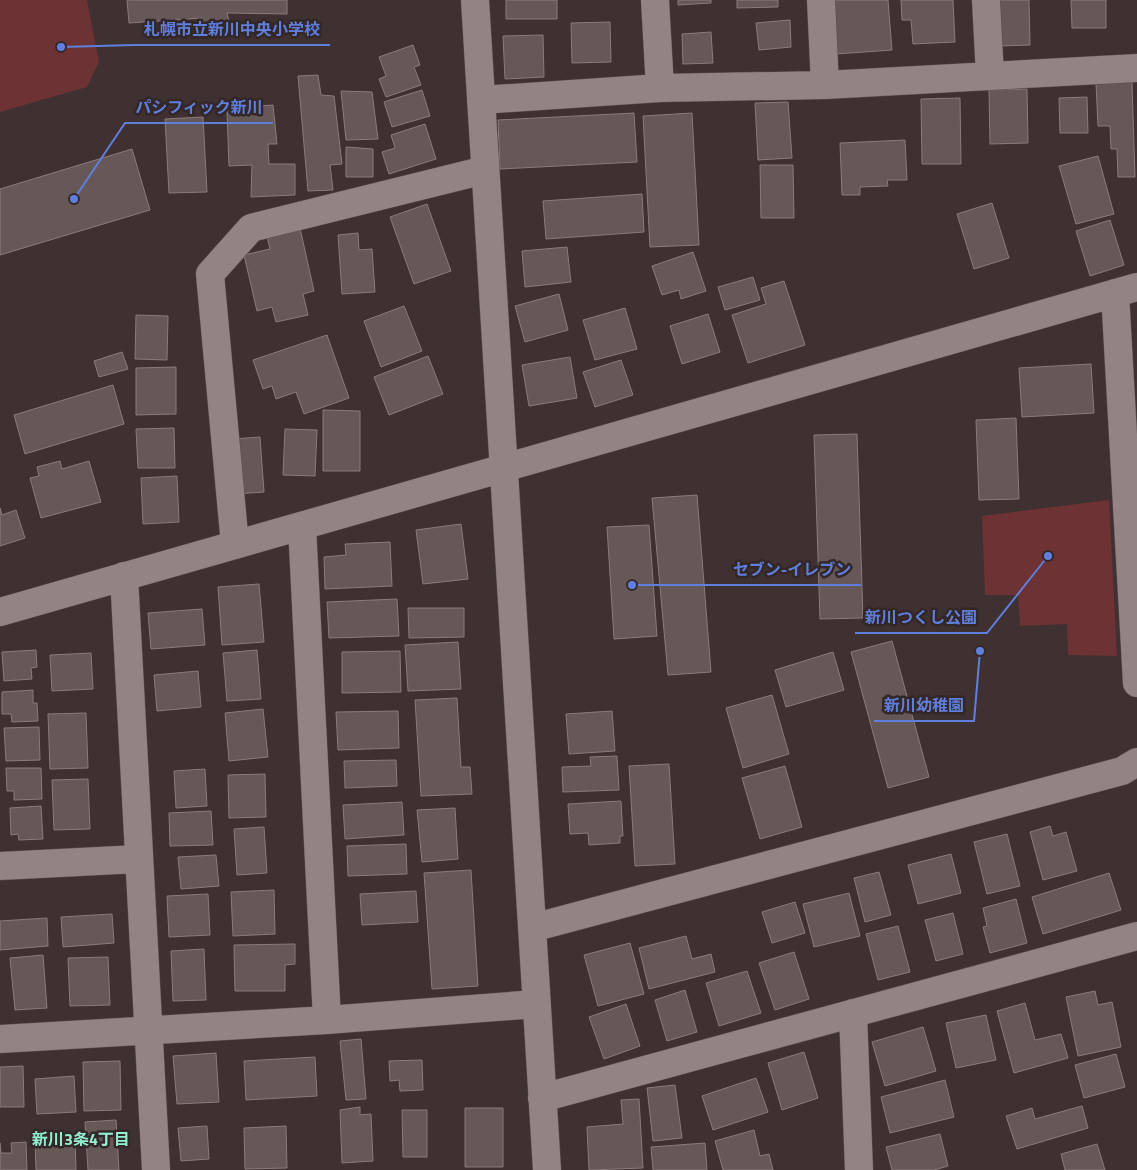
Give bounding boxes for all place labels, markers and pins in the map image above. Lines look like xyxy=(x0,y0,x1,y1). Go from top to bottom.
callout: 札幌市立新川中央小学校 xyxy=(134,14,330,45)
callout: パシフィック新川 xyxy=(125,92,273,123)
callout: セブン-イレブン xyxy=(723,554,861,585)
callout: 新川つくし公園 xyxy=(855,602,987,633)
callout: 新川幼稚園 xyxy=(874,690,974,721)

